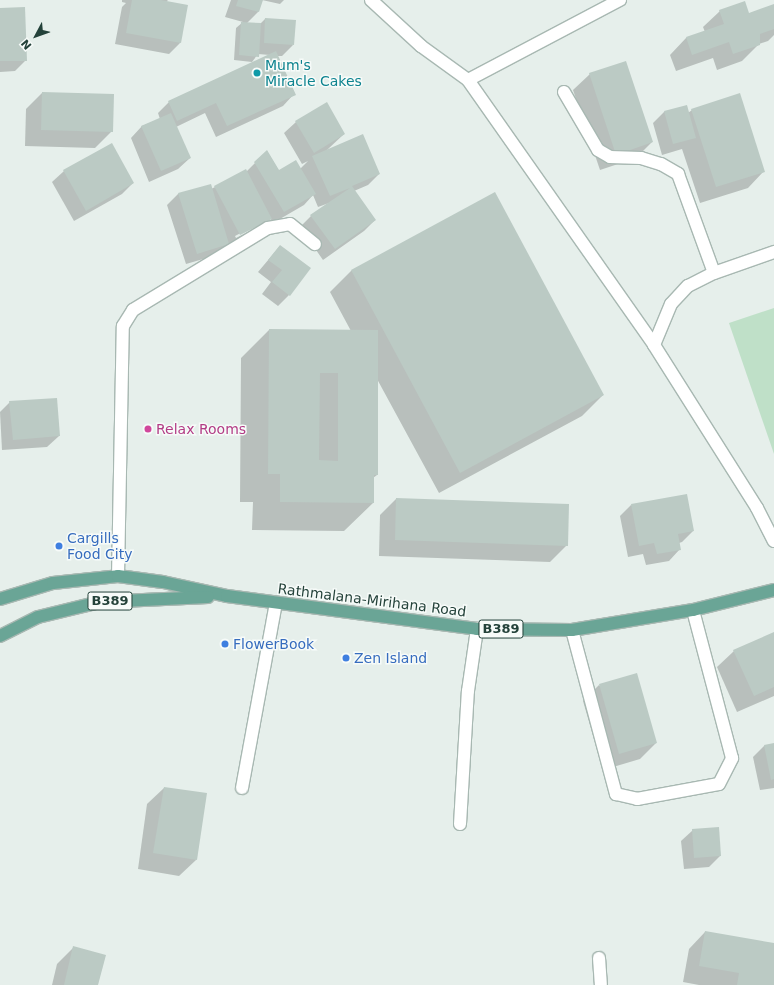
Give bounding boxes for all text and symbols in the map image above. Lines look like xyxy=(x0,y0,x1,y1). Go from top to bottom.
north arrow xyxy=(16,16,56,56)
text: N xyxy=(19,36,34,52)
place label: Mum's Miracle Cakes xyxy=(265,57,362,90)
marker: Mum's Miracle Cakes xyxy=(252,68,262,78)
place label: Relax Rooms xyxy=(156,421,246,437)
marker: Relax Rooms xyxy=(143,424,153,434)
place label: Cargills Food City xyxy=(67,530,132,562)
marker: Cargills Food City xyxy=(54,541,64,551)
street label: Rathmalana-Mirihana Road xyxy=(277,580,467,620)
road number: B389 xyxy=(87,590,133,612)
road number: B389 xyxy=(478,618,524,640)
place label: FlowerBook xyxy=(233,636,314,652)
marker: FlowerBook xyxy=(220,639,230,649)
place label: Zen Island xyxy=(354,650,427,666)
marker: Zen Island xyxy=(341,653,351,663)

